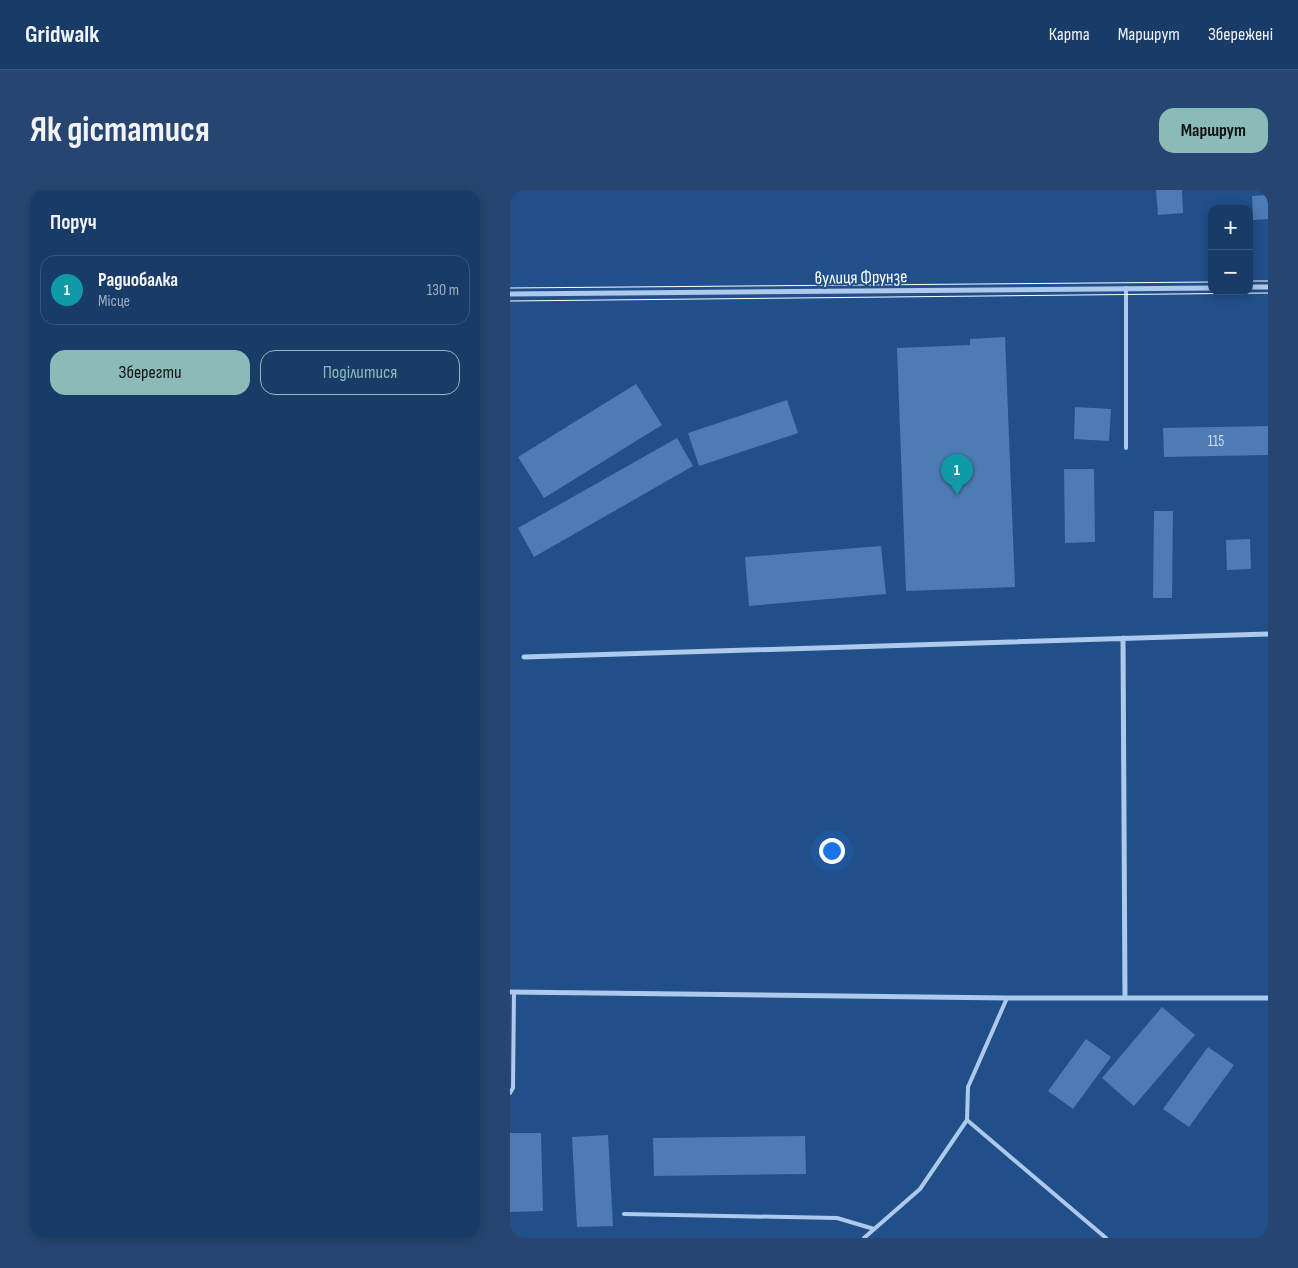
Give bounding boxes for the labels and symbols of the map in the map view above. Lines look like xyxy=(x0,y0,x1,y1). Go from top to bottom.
street label: вулиця Фрунзе xyxy=(815,266,907,289)
house number: 115 xyxy=(1208,432,1224,451)
pin: 1 xyxy=(941,454,973,495)
your location xyxy=(819,838,845,864)

